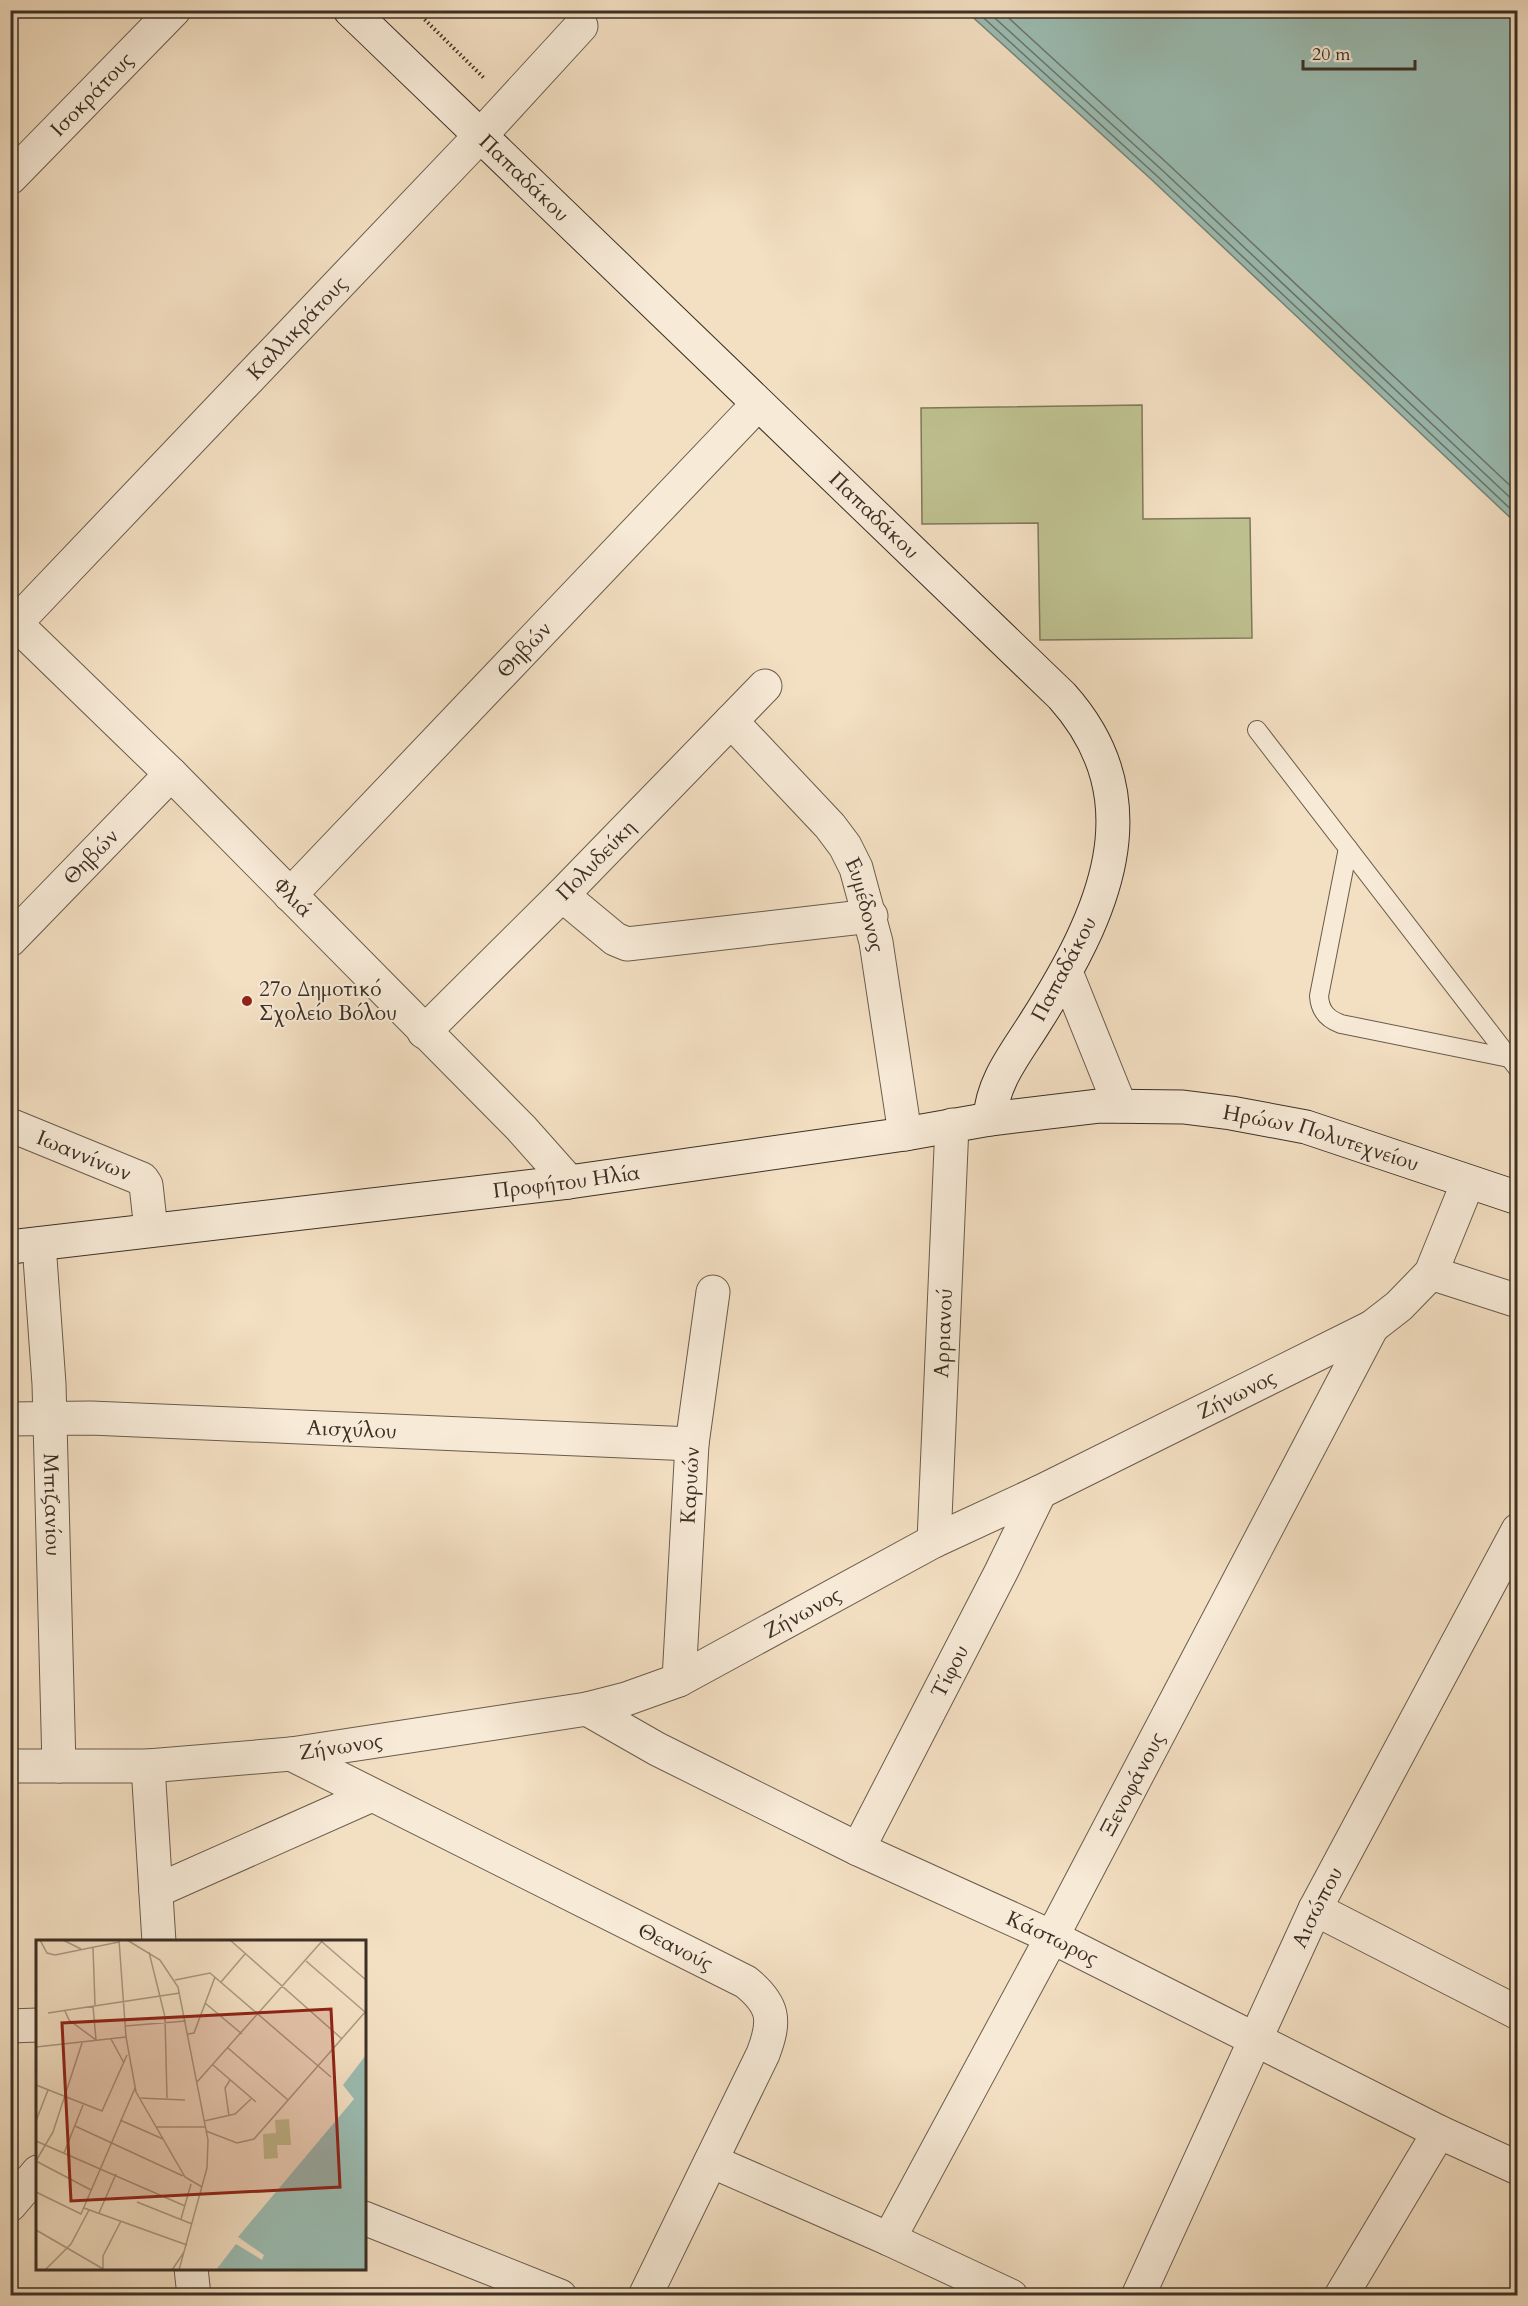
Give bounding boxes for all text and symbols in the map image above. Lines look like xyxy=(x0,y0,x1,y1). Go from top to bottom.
scale bar xyxy=(1303,33,1416,71)
text: 20 m xyxy=(1312,42,1351,67)
street label: Ισοκράτους xyxy=(44,46,140,143)
street label: Παπαδάκου xyxy=(473,128,576,228)
street label: Καλλικράτους xyxy=(240,270,354,386)
street label: Παπαδάκου xyxy=(823,465,926,565)
street label: Θηβών xyxy=(490,615,558,684)
street label: Πολυδεύκη xyxy=(550,813,642,907)
street label: Θηβών xyxy=(57,822,125,891)
street label: Ευμέδονος xyxy=(838,852,892,954)
street label: Φλιά xyxy=(267,871,320,924)
street label: Παπαδάκου xyxy=(1024,911,1104,1027)
place label: 27ο Δημοτικό Σχολείο Βόλου xyxy=(259,975,397,1028)
marker: 27ο Δημοτικό Σχολείο Βόλου xyxy=(240,994,254,1008)
street label: Ηρώων Πολυτεχνείου xyxy=(1221,1097,1423,1178)
street label: Ιωαννίνων xyxy=(32,1123,136,1188)
street label: Προφήτου Ηλία xyxy=(491,1158,642,1205)
street label: Αρριανού xyxy=(927,1288,959,1379)
street label: Ζήνωνος xyxy=(1192,1363,1281,1426)
street label: Αισχύλου xyxy=(306,1413,397,1446)
street label: Καρυών xyxy=(673,1446,706,1525)
street label: Μπιζανίου xyxy=(36,1453,68,1556)
street label: Ζήνωνος xyxy=(758,1580,846,1646)
street label: Τίφου xyxy=(924,1640,976,1703)
street label: Ζήνωνος xyxy=(297,1726,385,1767)
street label: Ξενοφάνους xyxy=(1093,1727,1172,1841)
street label: Αισώπου xyxy=(1285,1861,1350,1953)
street label: Κάστωρος xyxy=(1002,1904,1103,1973)
street label: Θεανούς xyxy=(633,1916,718,1978)
inset map xyxy=(36,1940,366,2270)

